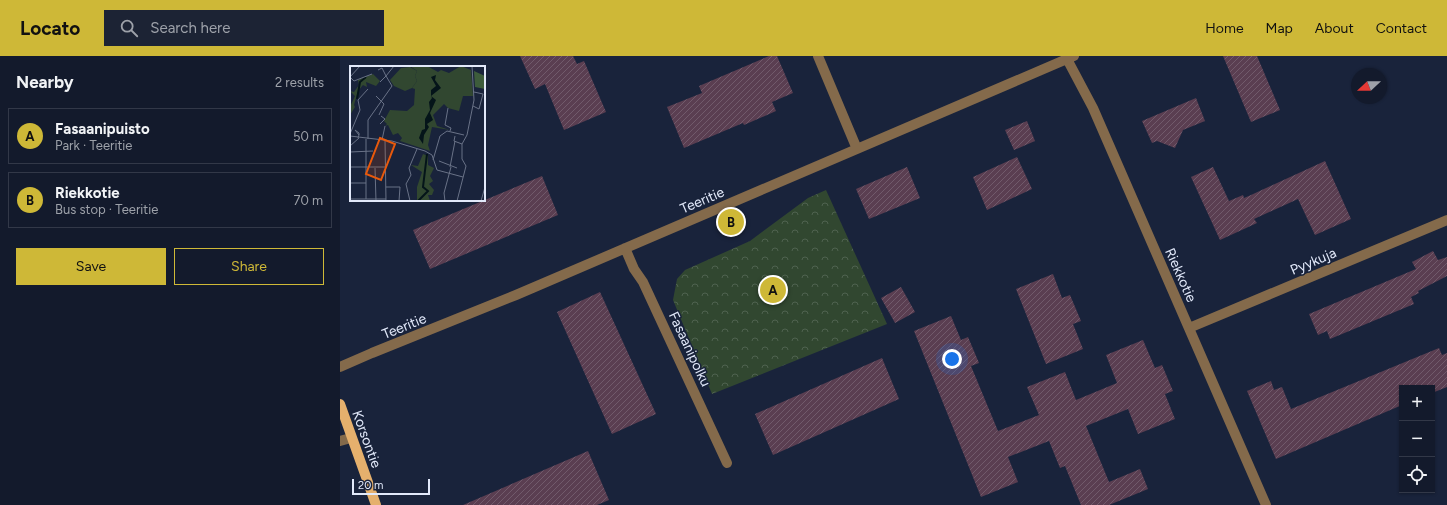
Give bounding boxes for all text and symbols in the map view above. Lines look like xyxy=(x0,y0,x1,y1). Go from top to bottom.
search box xyxy=(104,10,384,46)
text: Locato xyxy=(20,17,80,40)
icon: search xyxy=(118,17,140,39)
text: Search here xyxy=(150,19,230,37)
text: Home xyxy=(1205,20,1244,37)
text: Map xyxy=(1266,20,1293,37)
text: About xyxy=(1315,20,1354,37)
text: Contact xyxy=(1376,20,1427,37)
inset map xyxy=(350,66,485,201)
north arrow xyxy=(1351,68,1387,104)
text: Nearby xyxy=(16,72,74,92)
text: 2 results xyxy=(275,75,324,90)
text: Fasaanipuisto xyxy=(55,120,150,138)
text: A xyxy=(25,129,35,144)
text: 50 m xyxy=(293,129,323,144)
text: Park · Teeritie xyxy=(55,138,132,153)
street label: Teeritie xyxy=(678,183,727,217)
text: Riekkotie xyxy=(55,184,120,202)
text: B xyxy=(26,193,34,208)
text: 70 m xyxy=(293,193,323,208)
text: Bus stop · Teeritie xyxy=(55,202,158,217)
pin: B xyxy=(718,207,744,237)
street label: Pyykuja xyxy=(1288,244,1339,279)
street label: Riekkotie xyxy=(1161,246,1200,305)
button: Save xyxy=(16,248,166,285)
button: Share xyxy=(174,248,324,285)
pin: A xyxy=(760,275,786,305)
street label: Fasaanipolku xyxy=(665,309,714,389)
street label: Teeritie xyxy=(380,310,429,343)
your location xyxy=(942,349,962,369)
map controls xyxy=(1399,385,1435,493)
button: + xyxy=(1399,385,1435,421)
street label: Korsontie xyxy=(348,408,385,471)
button: − xyxy=(1399,421,1435,457)
button: locate xyxy=(1399,457,1435,493)
scale bar xyxy=(352,477,430,496)
text: 20 m xyxy=(358,479,383,492)

